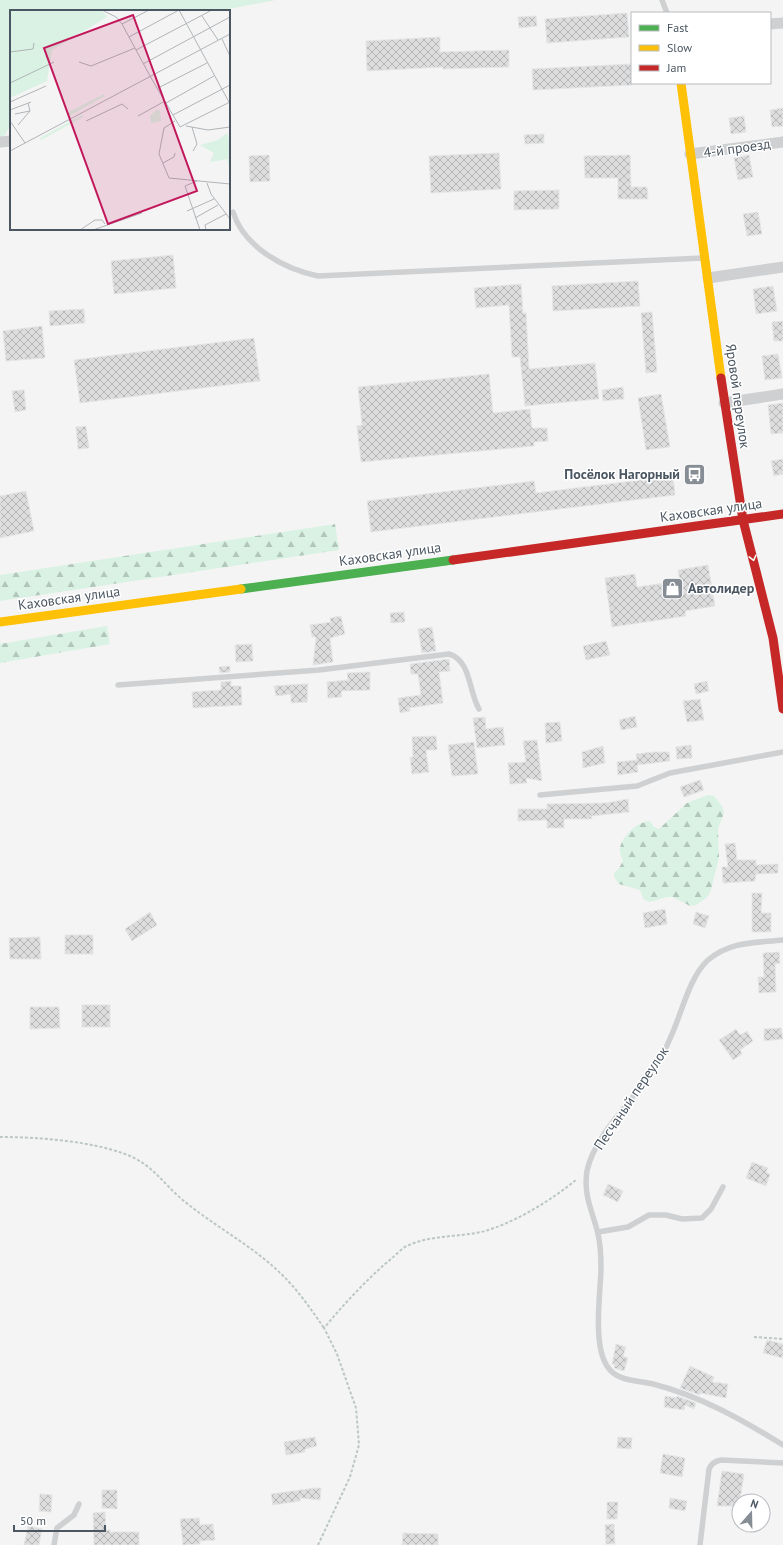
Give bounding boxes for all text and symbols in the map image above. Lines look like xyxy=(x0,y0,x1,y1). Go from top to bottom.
inset map xyxy=(10,10,230,230)
legend xyxy=(631,12,771,84)
text: Fast xyxy=(667,20,688,35)
text: Slow xyxy=(667,40,692,55)
text: Jam xyxy=(666,60,686,75)
street label: 4-й проезд xyxy=(702,134,772,162)
street label: Яровой переулок xyxy=(722,342,754,450)
bus stop icon: Посёлок Нагорный xyxy=(682,461,708,487)
place label: Посёлок Нагорный xyxy=(564,465,680,483)
street label: Каховская улица xyxy=(659,494,763,526)
street label: Каховская улица xyxy=(338,538,442,570)
one-way arrow xyxy=(748,554,757,561)
shop icon: Автолидер xyxy=(660,575,686,601)
place label: Автолидер xyxy=(688,579,755,597)
street label: Каховская улица xyxy=(17,582,121,614)
street label: Песчаный переулок xyxy=(590,1043,672,1153)
north arrow xyxy=(731,1493,771,1533)
text: N xyxy=(749,1496,760,1511)
scale bar xyxy=(14,1507,105,1533)
text: 50 m xyxy=(20,1513,46,1528)

